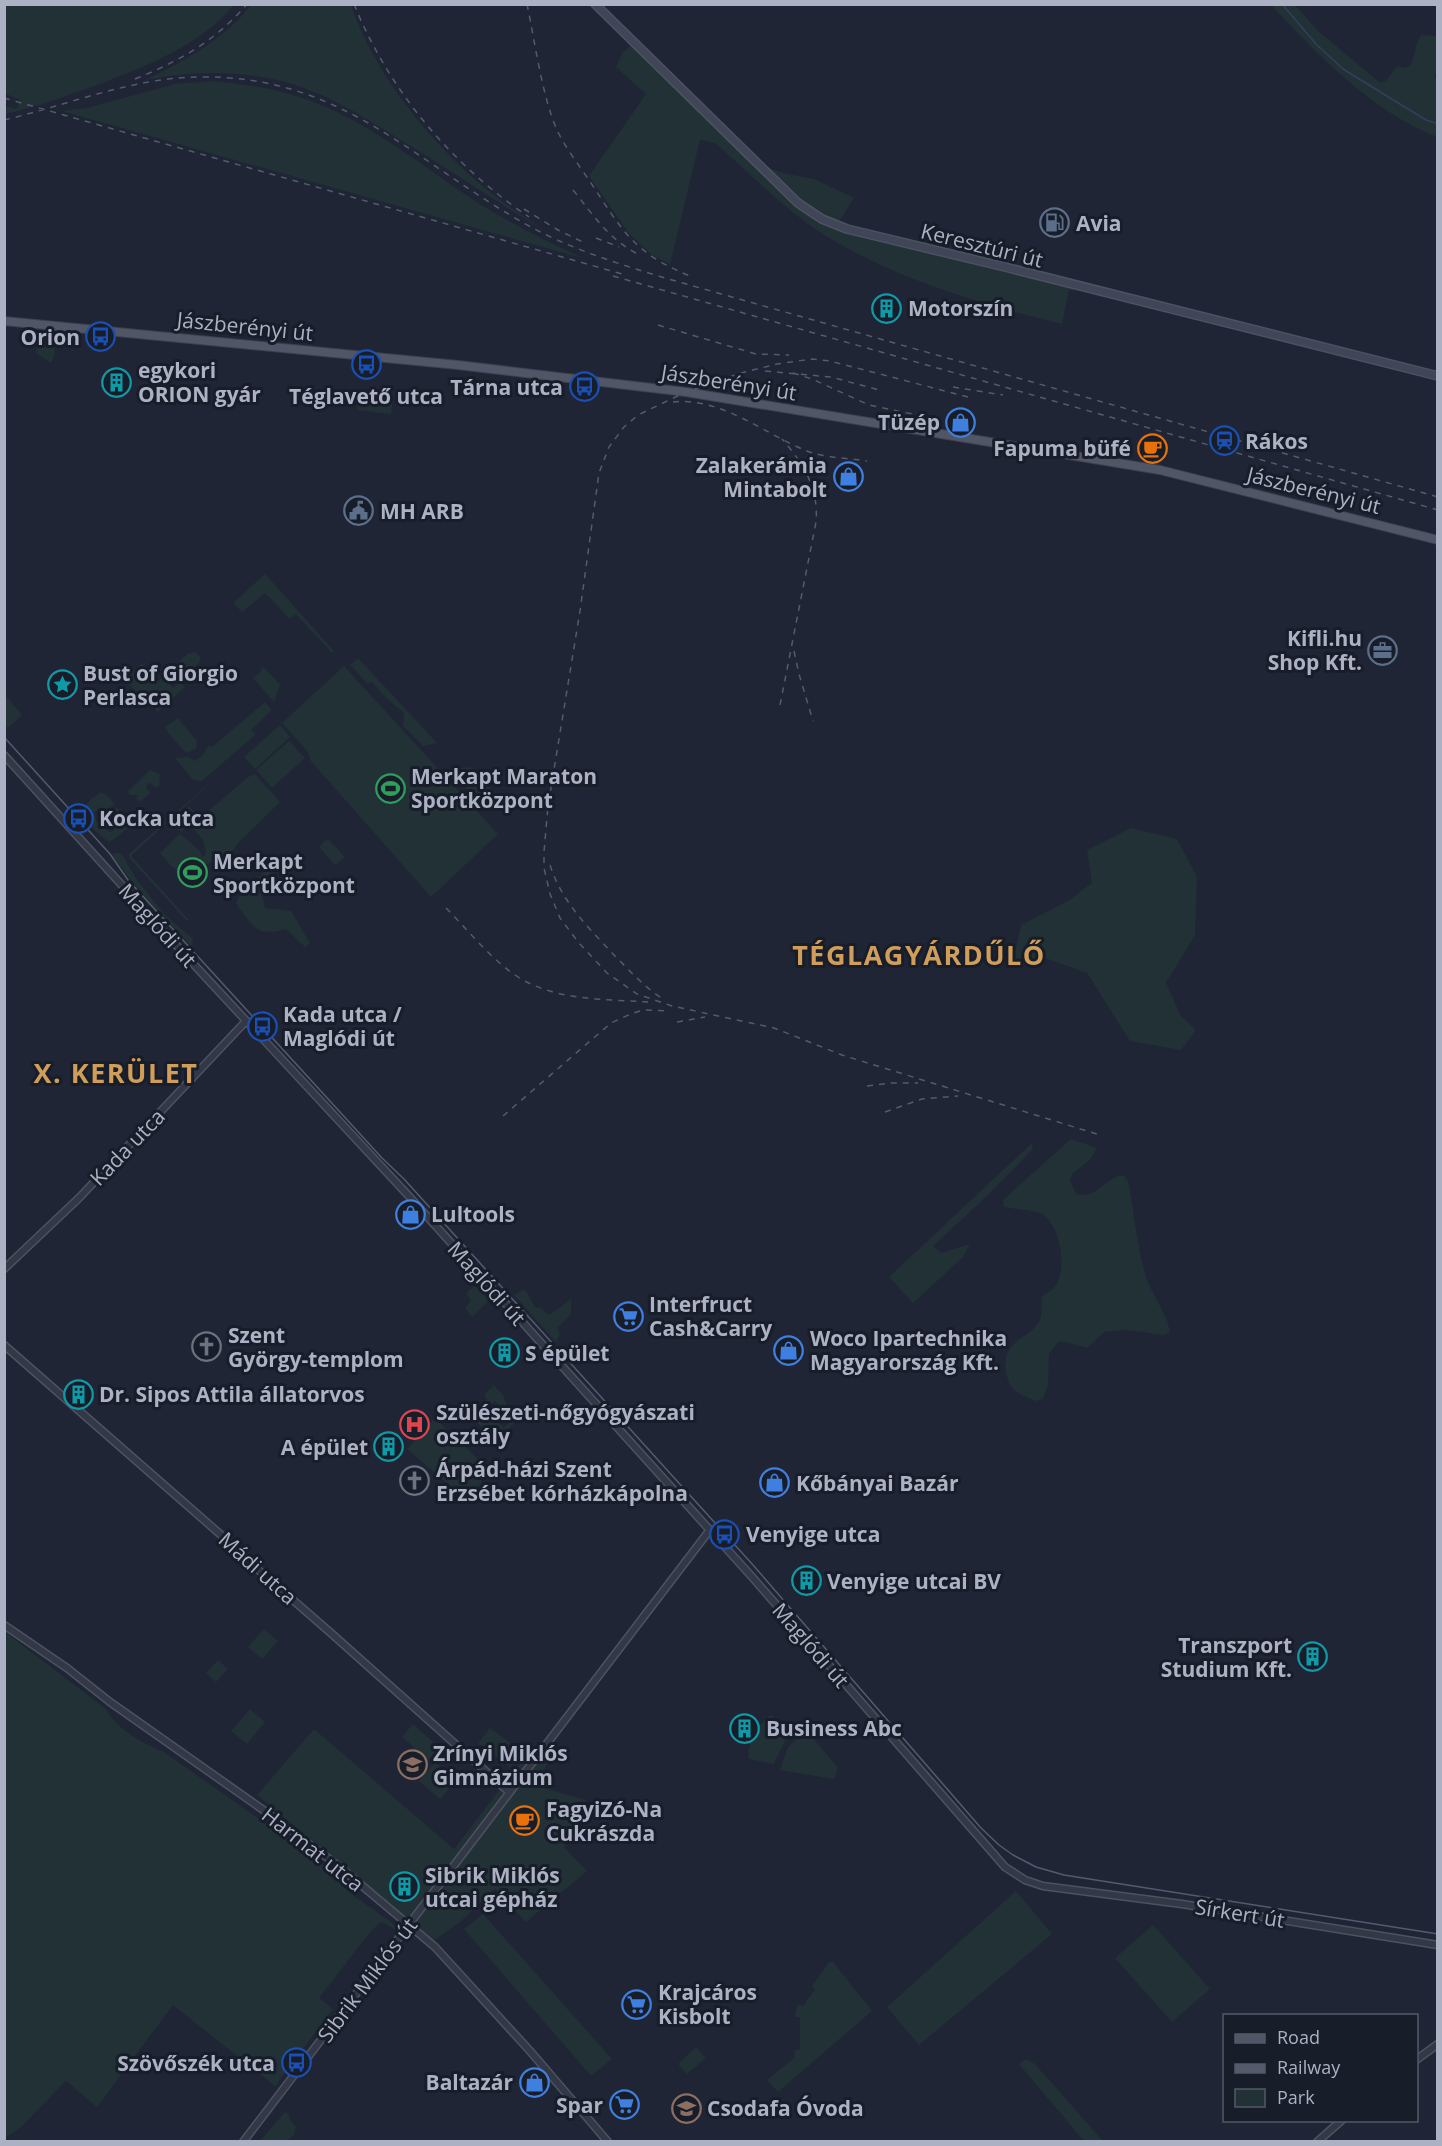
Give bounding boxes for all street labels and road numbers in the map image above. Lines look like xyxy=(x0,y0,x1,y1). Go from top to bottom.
street label: Keresztúri út xyxy=(918,216,1046,274)
street label: Jászberényi út xyxy=(174,305,314,347)
street label: Jászberényi út xyxy=(657,357,799,407)
street label: Jászberényi út xyxy=(1242,459,1384,520)
street label: Maglódi út xyxy=(113,877,203,973)
street label: Kada utca xyxy=(83,1103,171,1191)
street label: Maglódi út xyxy=(442,1235,532,1331)
street label: Mádi utca xyxy=(213,1525,303,1611)
street label: Maglódi út xyxy=(766,1597,856,1693)
street label: Harmat utca xyxy=(256,1800,370,1898)
street label: Sírkert út xyxy=(1193,1892,1287,1934)
street label: Sibrik Miklós út xyxy=(311,1912,423,2048)

